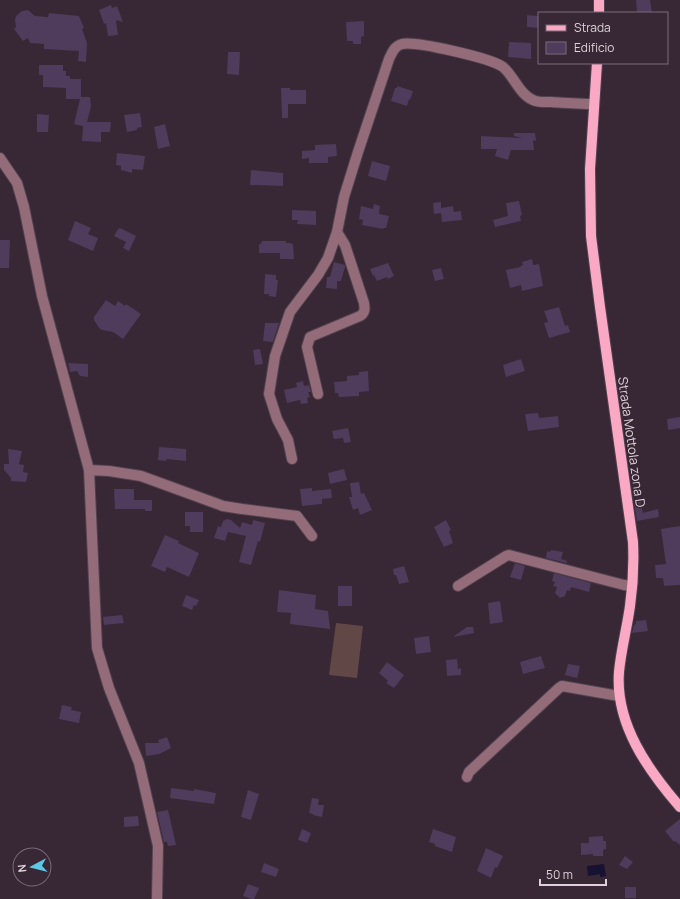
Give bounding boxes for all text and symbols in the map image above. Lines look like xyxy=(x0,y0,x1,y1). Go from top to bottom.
legend xyxy=(538,12,668,64)
text: Strada xyxy=(574,19,611,36)
text: Edificio xyxy=(574,39,614,56)
street label: Strada Mottola zona D xyxy=(614,376,650,509)
north arrow xyxy=(12,847,52,887)
scale bar xyxy=(540,861,606,887)
text: N xyxy=(14,863,30,873)
text: 50 m xyxy=(546,866,573,883)

